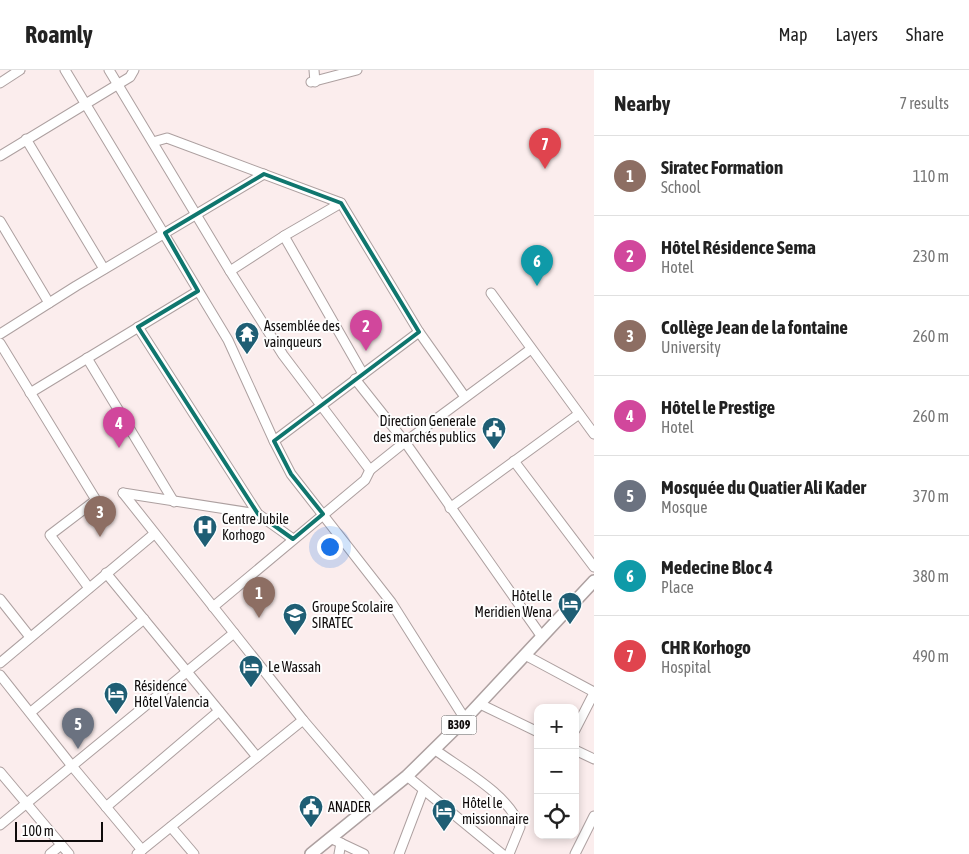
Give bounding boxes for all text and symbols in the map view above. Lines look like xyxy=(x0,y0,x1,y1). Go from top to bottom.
text: Roamly xyxy=(25,21,93,48)
text: Map xyxy=(778,24,807,45)
text: Layers xyxy=(835,24,878,45)
text: Share xyxy=(906,24,944,45)
text: Nearby xyxy=(614,91,670,115)
text: 7 results xyxy=(899,94,949,112)
pin: 7 xyxy=(529,128,561,169)
text: Siratec Formation xyxy=(661,156,783,178)
text: 1 xyxy=(626,167,634,185)
text: 110 m xyxy=(913,167,949,185)
text: School xyxy=(661,178,701,196)
text: Hôtel Résidence Sema xyxy=(661,236,816,258)
pin: 6 xyxy=(521,245,553,286)
text: 2 xyxy=(626,247,634,265)
text: 230 m xyxy=(913,247,949,265)
text: Hotel xyxy=(661,258,694,276)
pin: 2 xyxy=(350,310,382,351)
text: Collège Jean de la fontaine xyxy=(661,316,848,338)
place label: Assemblée des vainqueurs xyxy=(264,318,340,350)
temple icon: Assemblée des vainqueurs xyxy=(234,321,260,355)
text: 3 xyxy=(626,327,634,345)
text: 260 m xyxy=(913,327,949,345)
text: University xyxy=(661,338,721,356)
text: Hôtel le Prestige xyxy=(661,396,775,418)
pin: 4 xyxy=(103,407,135,448)
text: 4 xyxy=(626,407,634,425)
text: 260 m xyxy=(913,407,949,425)
place label: Direction Generale des marchés publics xyxy=(373,413,476,445)
public building icon: Direction Generale des marchés publics xyxy=(481,416,507,450)
text: Hotel xyxy=(661,418,694,436)
text: Mosquée du Quatier Ali Kader xyxy=(661,476,866,498)
text: 5 xyxy=(626,487,634,505)
text: 370 m xyxy=(913,487,949,505)
pin: 3 xyxy=(84,496,116,537)
text: Mosque xyxy=(661,498,707,516)
place label: Centre Jubile Korhogo xyxy=(222,511,289,543)
hospital icon: Centre Jubile Korhogo xyxy=(192,514,218,548)
your location xyxy=(317,534,343,560)
text: Medecine Bloc 4 xyxy=(661,556,773,578)
text: 6 xyxy=(626,567,634,585)
text: 380 m xyxy=(913,567,949,585)
pin: 1 xyxy=(243,577,275,618)
text: Place xyxy=(661,578,694,596)
place label: Hôtel le Meridien Wena xyxy=(475,588,552,620)
hotel icon: Hôtel le Meridien Wena xyxy=(557,591,583,625)
place label: Groupe Scolaire SIRATEC xyxy=(312,599,393,631)
school or university icon: Groupe Scolaire SIRATEC xyxy=(282,602,308,636)
text: CHR Korhogo xyxy=(661,636,751,658)
text: 7 xyxy=(626,647,634,665)
text: 490 m xyxy=(913,647,949,665)
hotel icon: Le Wassah xyxy=(238,654,264,688)
text: Hospital xyxy=(661,658,711,676)
place label: Le Wassah xyxy=(268,659,321,675)
place label: Résidence Hôtel Valencia xyxy=(134,678,209,710)
hotel icon: Résidence Hôtel Valencia xyxy=(103,681,129,715)
map controls xyxy=(534,704,579,839)
button: + xyxy=(534,704,579,749)
pin: 5 xyxy=(62,708,94,749)
road number: B309 xyxy=(442,716,476,734)
button: − xyxy=(534,749,579,794)
public building icon: ANADER xyxy=(298,794,324,828)
button: locate xyxy=(534,794,579,839)
place label: Hôtel le missionnaire xyxy=(462,795,529,827)
hotel icon: Hôtel le missionnaire xyxy=(431,798,457,832)
place label: ANADER xyxy=(328,799,371,815)
scale bar xyxy=(15,819,102,842)
text: 100 m xyxy=(22,823,54,839)

